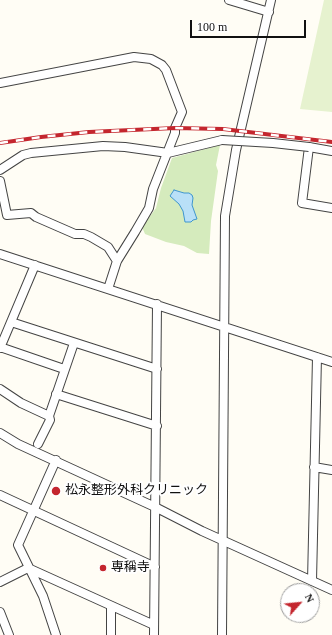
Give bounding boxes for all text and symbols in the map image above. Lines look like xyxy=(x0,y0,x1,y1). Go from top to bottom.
scale bar xyxy=(192,12,308,38)
text: 100 m xyxy=(197,20,227,34)
place label: 松永整形外科クリニック xyxy=(65,483,208,499)
marker: 松永整形外科クリニック xyxy=(50,485,62,497)
place label: 専稱寺 xyxy=(111,560,150,576)
marker: 専稱寺 xyxy=(98,563,108,573)
north arrow xyxy=(280,583,320,623)
text: N xyxy=(303,592,317,604)

